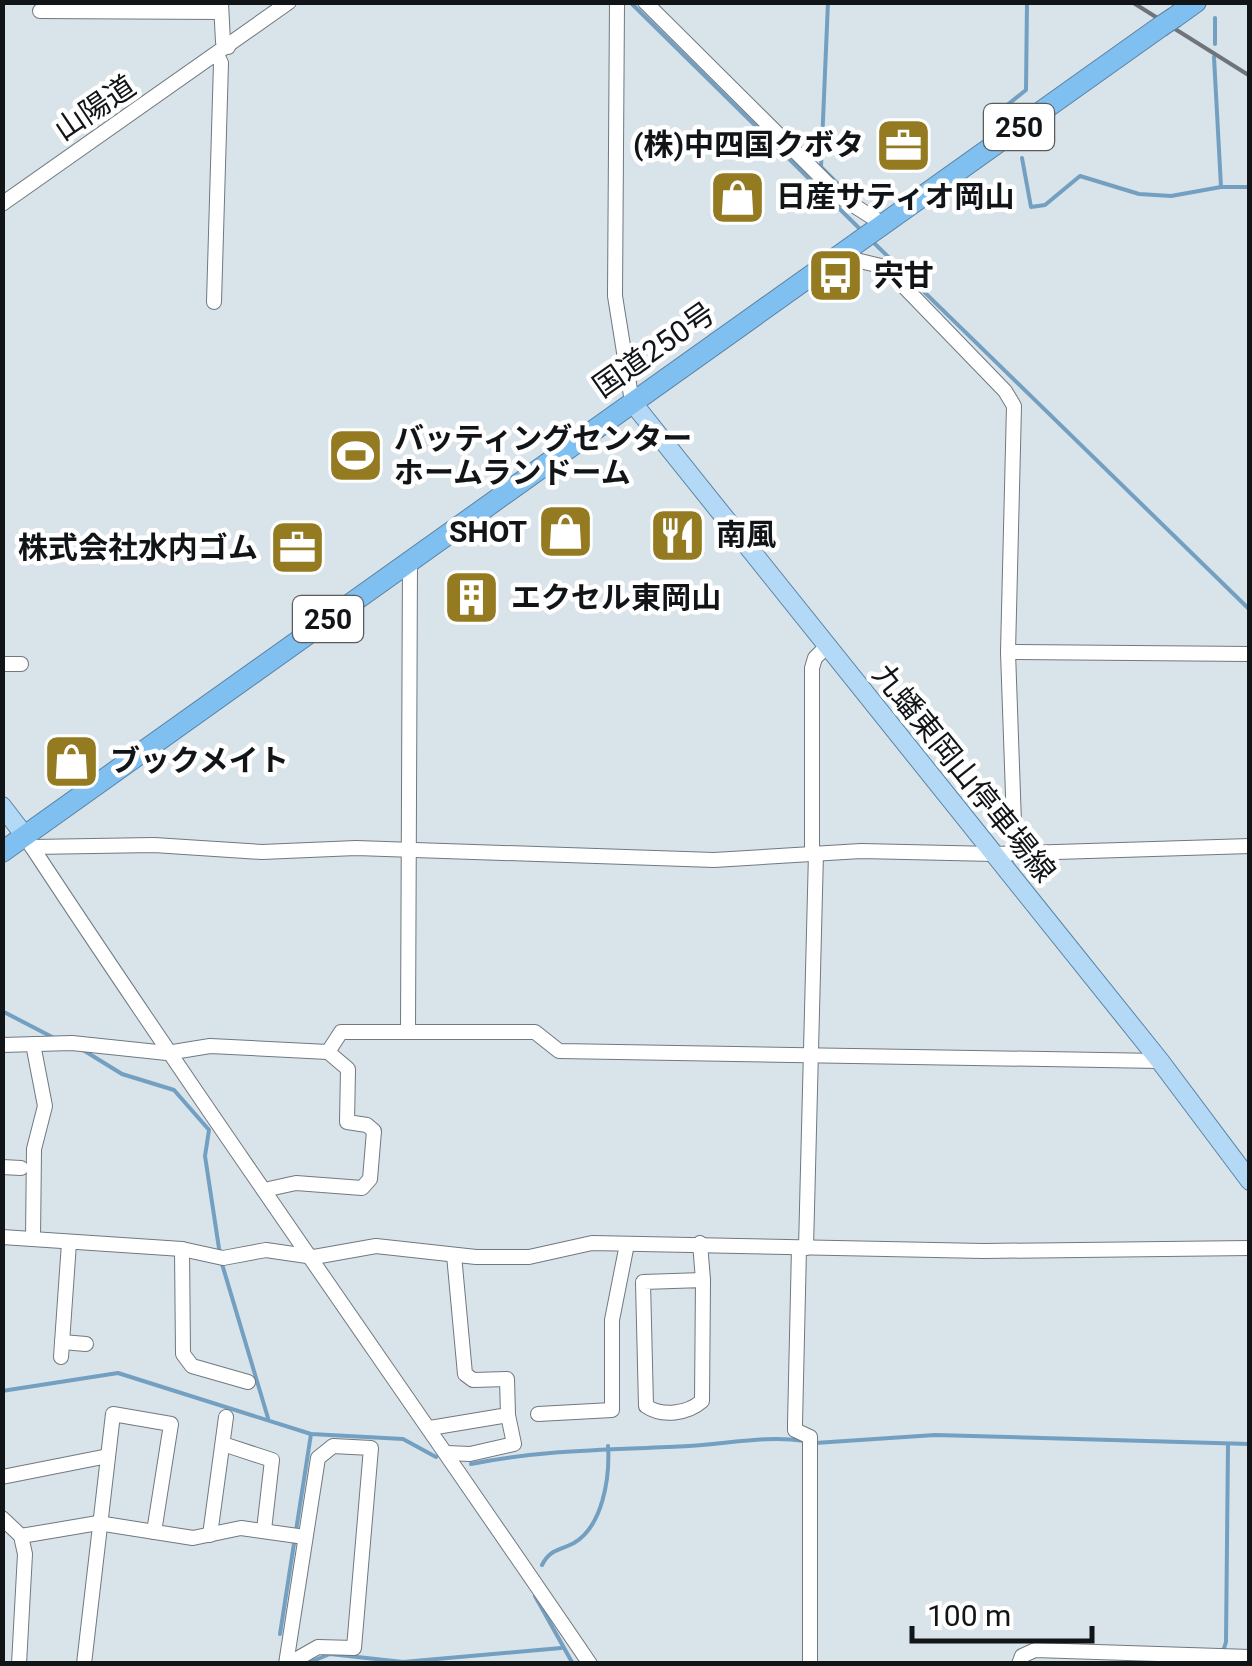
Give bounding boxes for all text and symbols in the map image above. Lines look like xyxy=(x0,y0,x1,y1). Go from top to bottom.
street label: 山陽道 xyxy=(48,68,142,147)
road number: 250 xyxy=(984,104,1054,150)
office icon: (株)中四国クボタ xyxy=(873,115,933,175)
place label: (株)中四国クボタ xyxy=(633,127,864,162)
shop icon: 日産サティオ岡山 xyxy=(707,167,767,227)
place label: 日産サティオ岡山 xyxy=(776,179,1014,214)
bus stop icon: 宍甘 xyxy=(805,246,865,306)
place label: 宍甘 xyxy=(874,258,934,293)
street label: 国道250号 xyxy=(586,295,721,404)
place label: バッティングセンター ホームランドーム xyxy=(394,421,692,490)
sports icon: バッティングセンター ホームランドーム xyxy=(325,426,385,486)
shop icon: SHOT xyxy=(536,502,596,562)
restaurant icon: 南風 xyxy=(647,505,707,565)
place label: SHOT xyxy=(449,514,527,549)
place label: 南風 xyxy=(716,517,776,552)
office icon: 株式会社水内ゴム xyxy=(267,518,327,578)
place label: 株式会社水内ゴム xyxy=(18,530,258,565)
building icon: エクセル東岡山 xyxy=(442,568,502,628)
place label: エクセル東岡山 xyxy=(511,580,721,615)
road number: 250 xyxy=(293,596,363,642)
street label: 九蟠東岡山停車場線 xyxy=(866,657,1063,889)
shop icon: ブックメイト xyxy=(41,731,101,791)
place label: ブックメイト xyxy=(110,743,289,778)
scale bar xyxy=(912,1581,1092,1643)
text: 100 m xyxy=(927,1598,1011,1633)

